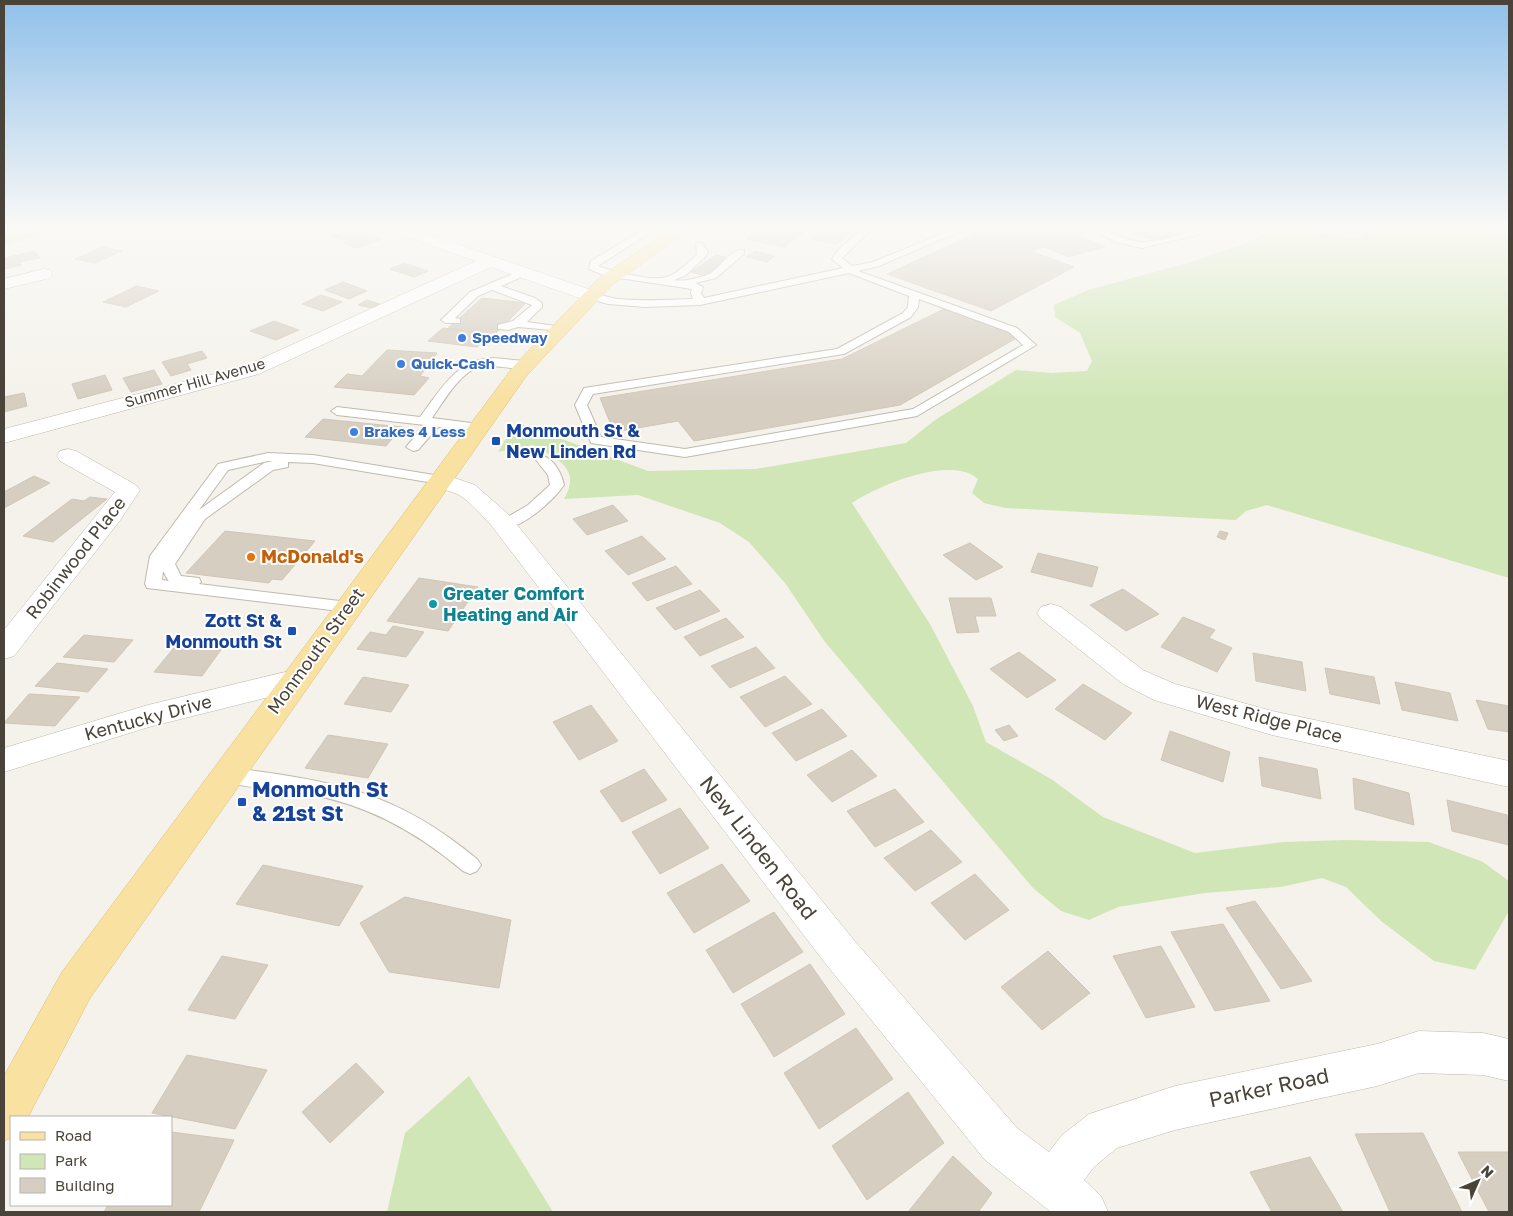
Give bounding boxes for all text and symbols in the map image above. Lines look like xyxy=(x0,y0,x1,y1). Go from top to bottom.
place label: Speedway xyxy=(472,328,548,346)
marker: Speedway xyxy=(456,332,468,344)
street label: Summer Hill Avenue xyxy=(122,353,267,411)
place label: Quick-Cash xyxy=(411,354,495,372)
marker: Quick-Cash xyxy=(395,358,407,370)
place label: Monmouth St & New Linden Rd xyxy=(506,419,640,462)
place label: Brakes 4 Less xyxy=(364,422,466,440)
marker: Brakes 4 Less xyxy=(348,426,360,438)
marker: Monmouth St & New Linden Rd xyxy=(490,435,502,447)
street label: Robinwood Place xyxy=(21,492,130,623)
place label: McDonald's xyxy=(261,545,364,567)
marker: McDonald's xyxy=(245,551,257,563)
place label: Greater Comfort Heating and Air xyxy=(443,582,585,625)
street label: Monmouth Street xyxy=(262,583,368,718)
marker: Greater Comfort Heating and Air xyxy=(427,598,439,610)
place label: Zott St & Monmouth St xyxy=(165,609,282,652)
marker: Zott St & Monmouth St xyxy=(286,625,298,637)
street label: Kentucky Drive xyxy=(82,689,214,745)
street label: West Ridge Place xyxy=(1194,689,1345,747)
street label: New Linden Road xyxy=(695,770,823,925)
place label: Monmouth St & 21st St xyxy=(252,776,388,826)
marker: Monmouth St & 21st St xyxy=(236,796,248,808)
street label: Parker Road xyxy=(1206,1062,1331,1112)
legend xyxy=(10,1116,172,1206)
text: Road xyxy=(55,1126,92,1144)
text: Park xyxy=(55,1151,88,1169)
north arrow xyxy=(1453,1156,1503,1206)
text: N xyxy=(1478,1162,1497,1181)
text: Building xyxy=(55,1176,115,1194)

